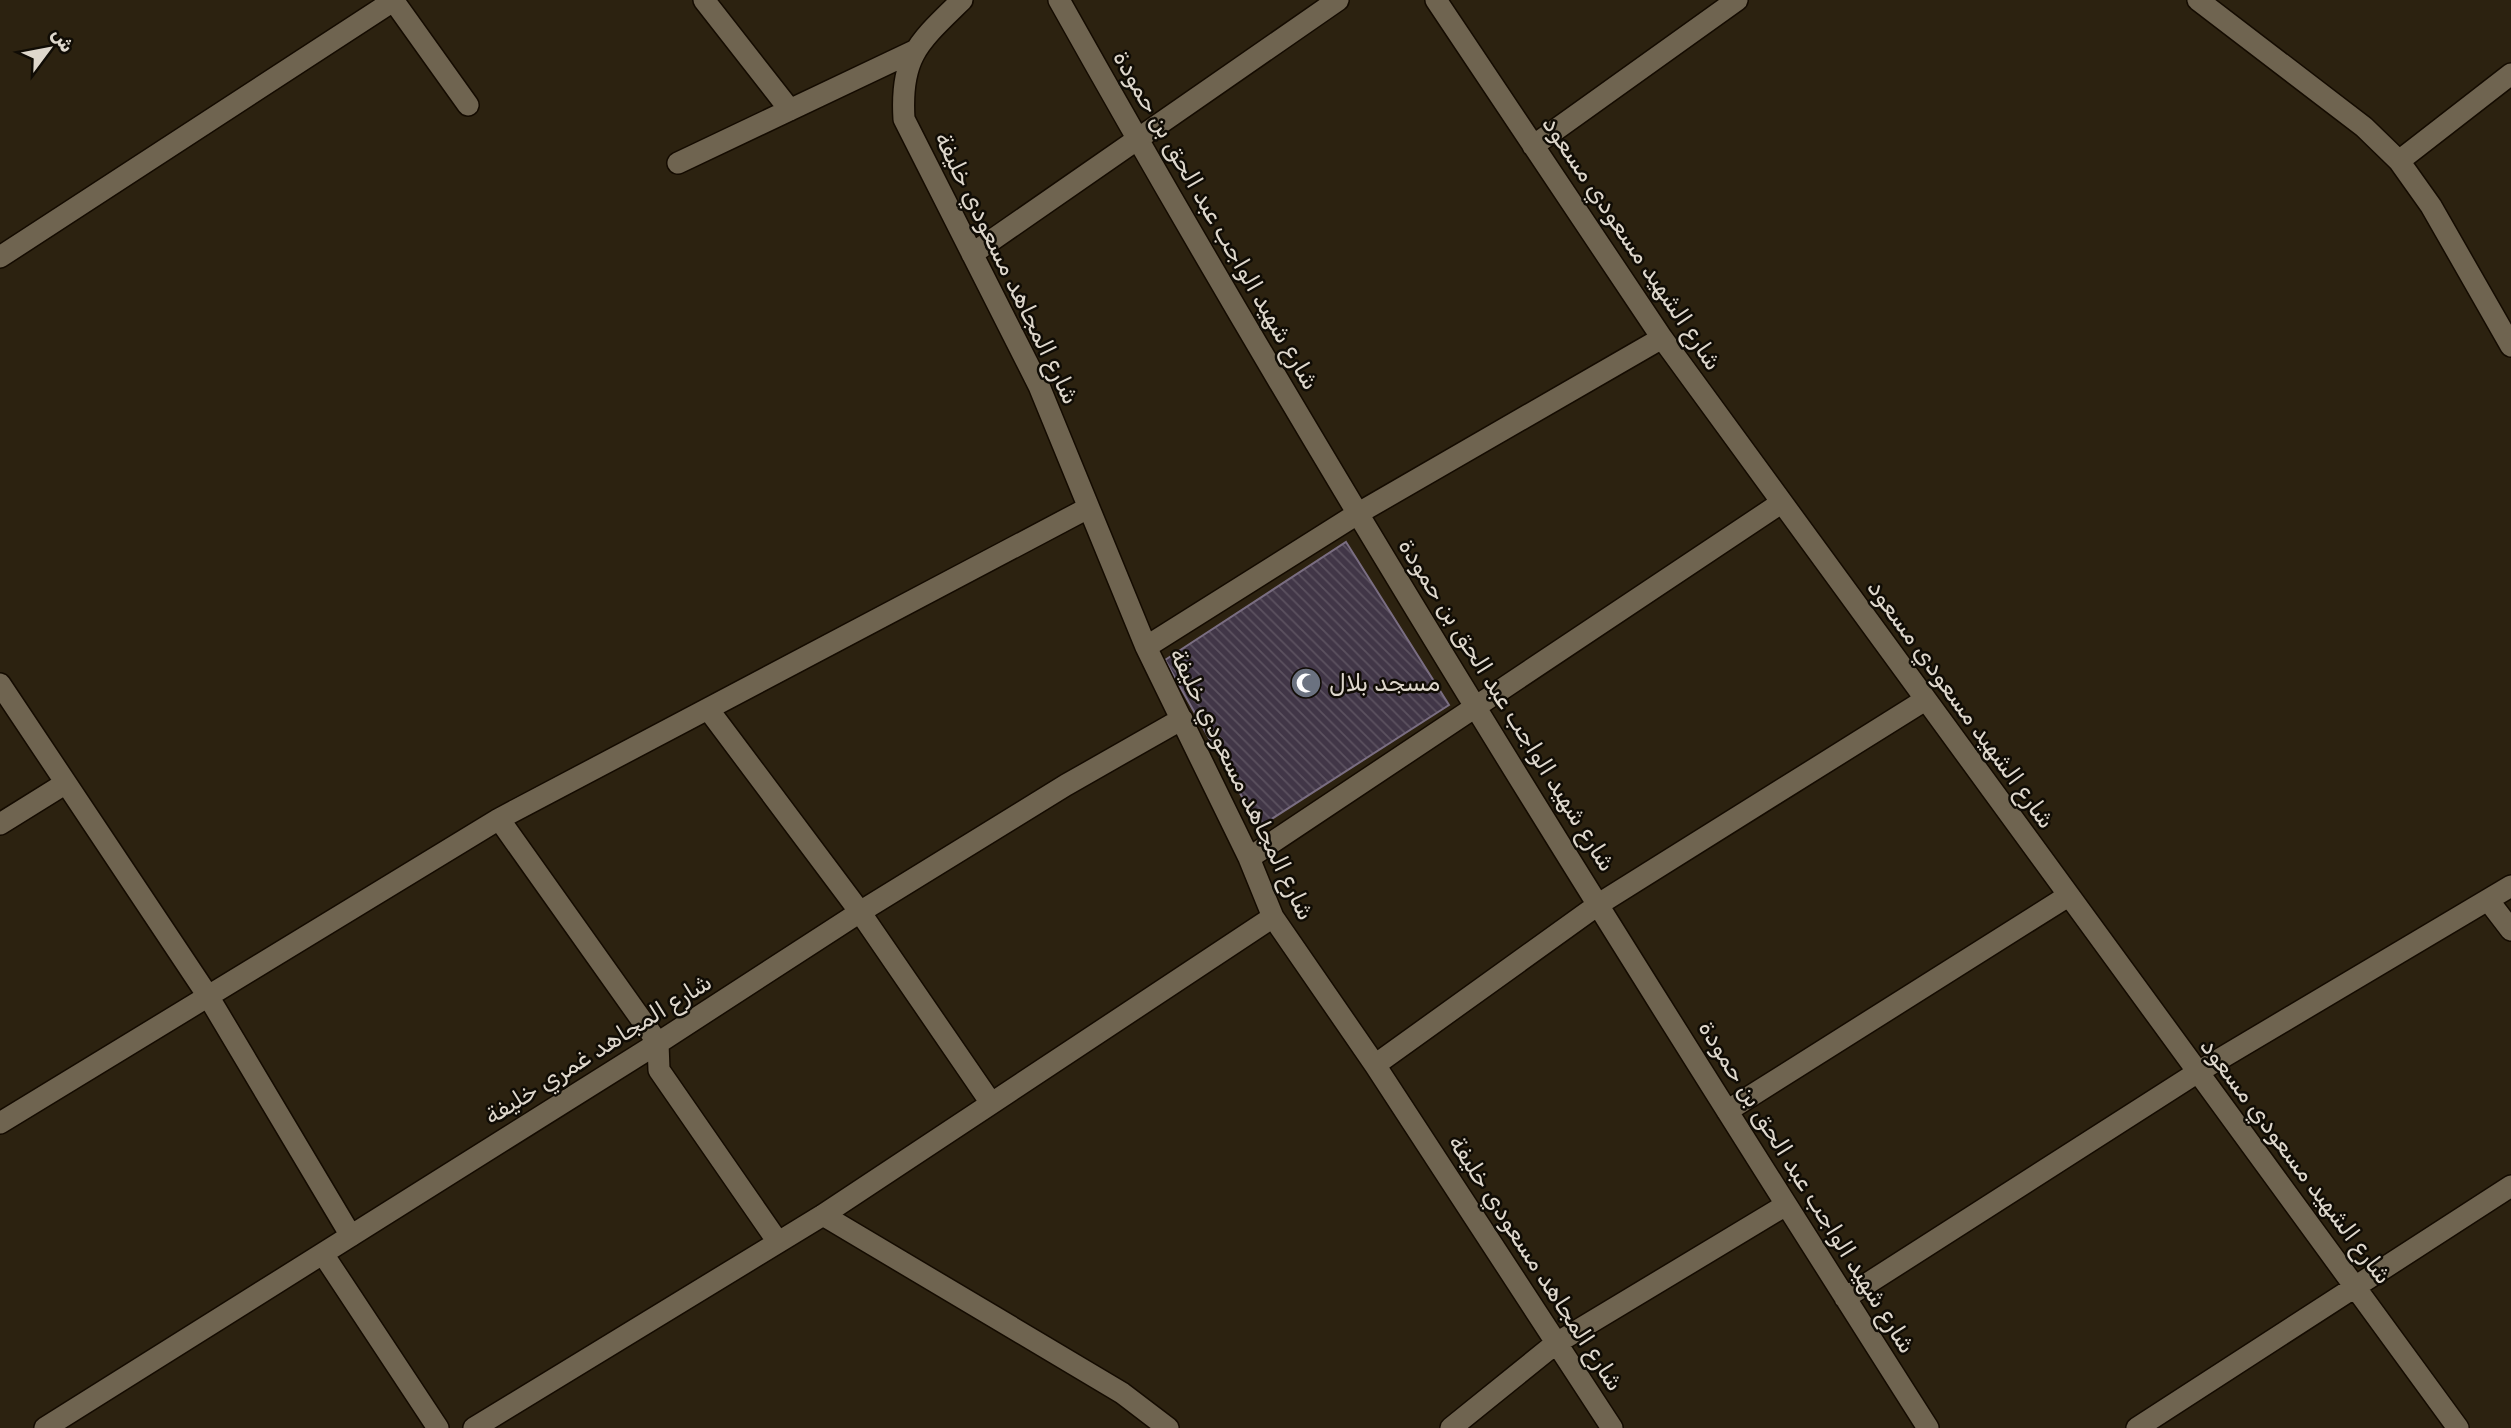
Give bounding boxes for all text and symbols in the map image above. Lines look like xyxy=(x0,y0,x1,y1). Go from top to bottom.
north arrow xyxy=(14,14,84,84)
text: ش xyxy=(47,24,79,57)
street label: شارع شهيد الواجب عبد الحق بن حمودة xyxy=(1105,45,1325,396)
street label: شارع الشهيد مسعودي مسعود xyxy=(1534,111,1728,377)
street label: شارع المجاهد مسعودي خليفة xyxy=(926,127,1085,410)
street label: شارع شهيد الواجب عبد الحق بن حمودة xyxy=(1391,533,1621,878)
street label: شارع الشهيد مسعودي مسعود xyxy=(1859,574,2061,836)
street label: شارع المجاهد مسعودي خليفة xyxy=(1161,643,1320,926)
mosque icon: مسجد بلال xyxy=(1289,666,1323,700)
place label: مسجد بلال xyxy=(1329,669,1440,697)
street label: شارع المجاهد غمري خليفة xyxy=(479,968,718,1133)
street label: شارع شهيد الواجب عبد الحق بن حمودة xyxy=(1691,1015,1921,1360)
street label: شارع الشهيد مسعودي مسعود xyxy=(2192,1032,2398,1291)
street label: شارع المجاهد مسعودي خليفة xyxy=(1440,1130,1629,1398)

